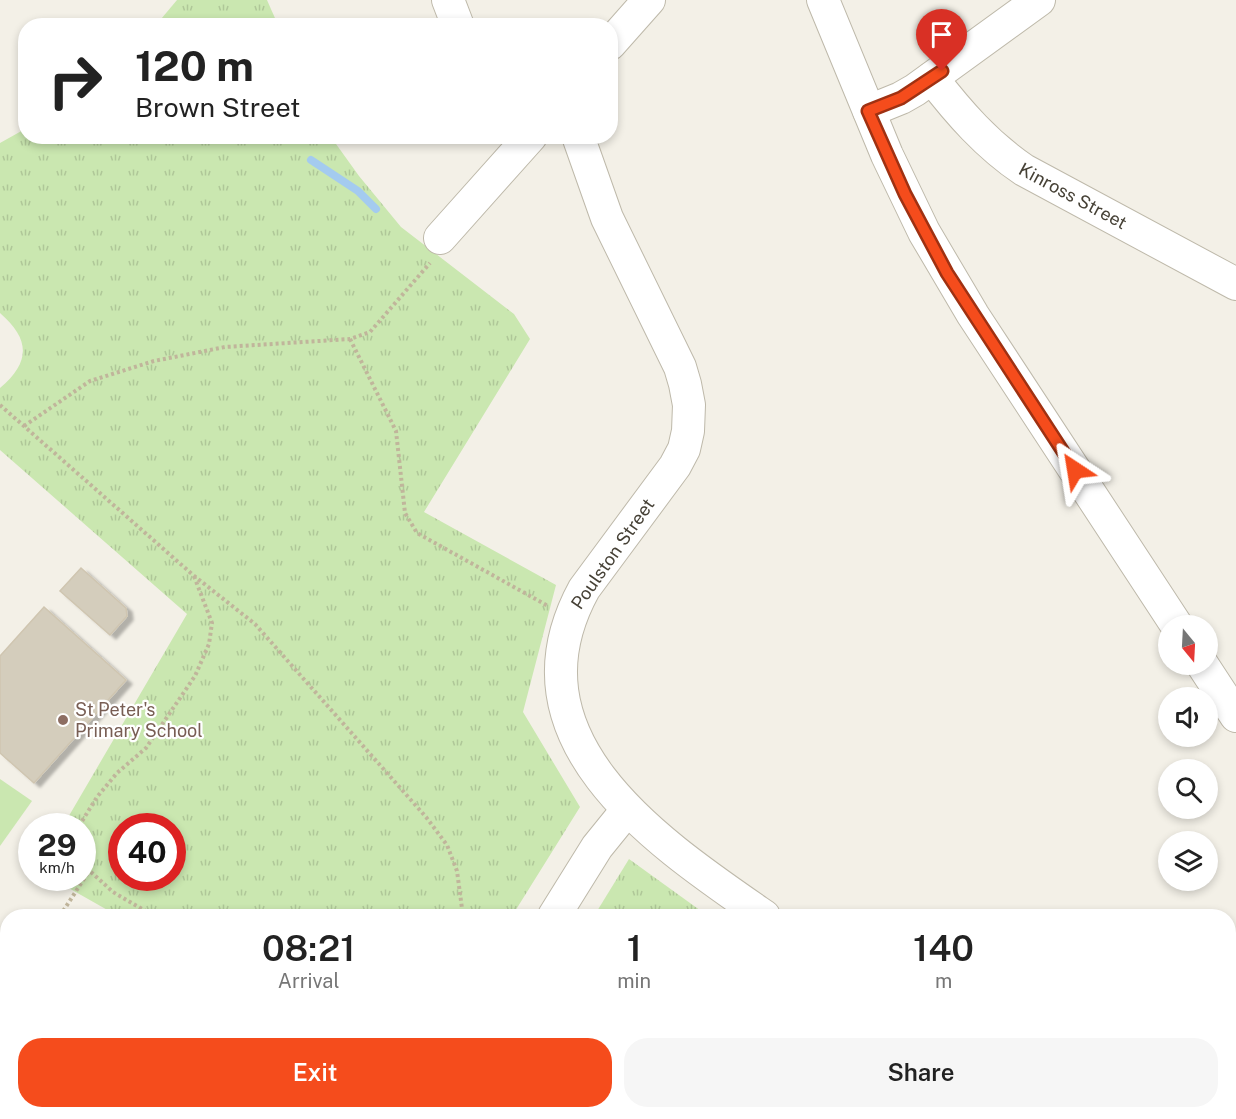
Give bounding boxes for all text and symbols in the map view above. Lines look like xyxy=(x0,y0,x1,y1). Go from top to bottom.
pin xyxy=(916,9,967,71)
icon: arrive xyxy=(925,18,958,51)
text: 120 m xyxy=(135,41,254,90)
icon: right xyxy=(36,42,114,120)
text: Brown Street xyxy=(135,91,301,123)
street label: Kinross Street xyxy=(1015,158,1131,233)
position arrow xyxy=(1043,438,1107,502)
street label: Poulston Street xyxy=(567,494,659,613)
north arrow xyxy=(1158,615,1218,675)
map controls xyxy=(1158,615,1218,891)
button: sound xyxy=(1158,687,1218,747)
place label: St Peter's Primary School xyxy=(75,699,203,741)
marker: St Peter's Primary School xyxy=(56,713,70,727)
button: search xyxy=(1158,759,1218,819)
speed limit sign: 40 xyxy=(108,813,186,891)
text: 29 xyxy=(38,827,76,863)
button: layers xyxy=(1158,831,1218,891)
text: km/h xyxy=(39,859,75,876)
text: 08:21 xyxy=(262,927,355,969)
text: 1 xyxy=(627,927,642,969)
text: 140 xyxy=(913,927,974,969)
text: Arrival xyxy=(278,969,339,993)
text: min xyxy=(617,969,651,993)
text: m xyxy=(935,969,952,993)
button: Exit xyxy=(18,1038,612,1107)
button: Share xyxy=(624,1038,1218,1107)

